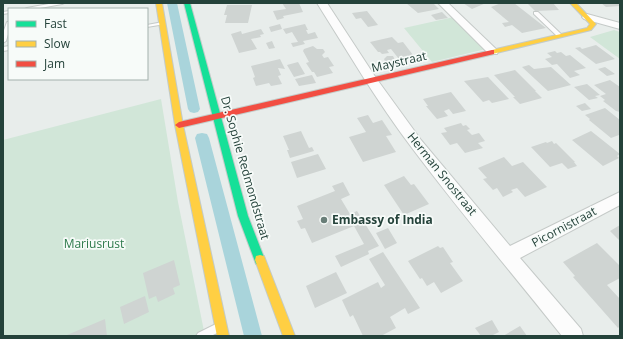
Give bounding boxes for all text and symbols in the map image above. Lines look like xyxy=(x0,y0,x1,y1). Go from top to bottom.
legend xyxy=(8,8,148,80)
text: Fast xyxy=(44,15,67,32)
text: Slow xyxy=(44,35,71,52)
street label: Maystraat xyxy=(370,47,428,76)
text: Jam xyxy=(43,55,65,72)
street label: Dr. Sophie Redmondstraat xyxy=(217,94,274,241)
street label: Herman Snostraat xyxy=(404,129,481,219)
street label: Picornistraat xyxy=(528,202,599,251)
place label: Embassy of India xyxy=(332,211,433,228)
marker: Embassy of India xyxy=(319,215,329,225)
park label: Mariusrust xyxy=(64,235,124,252)

